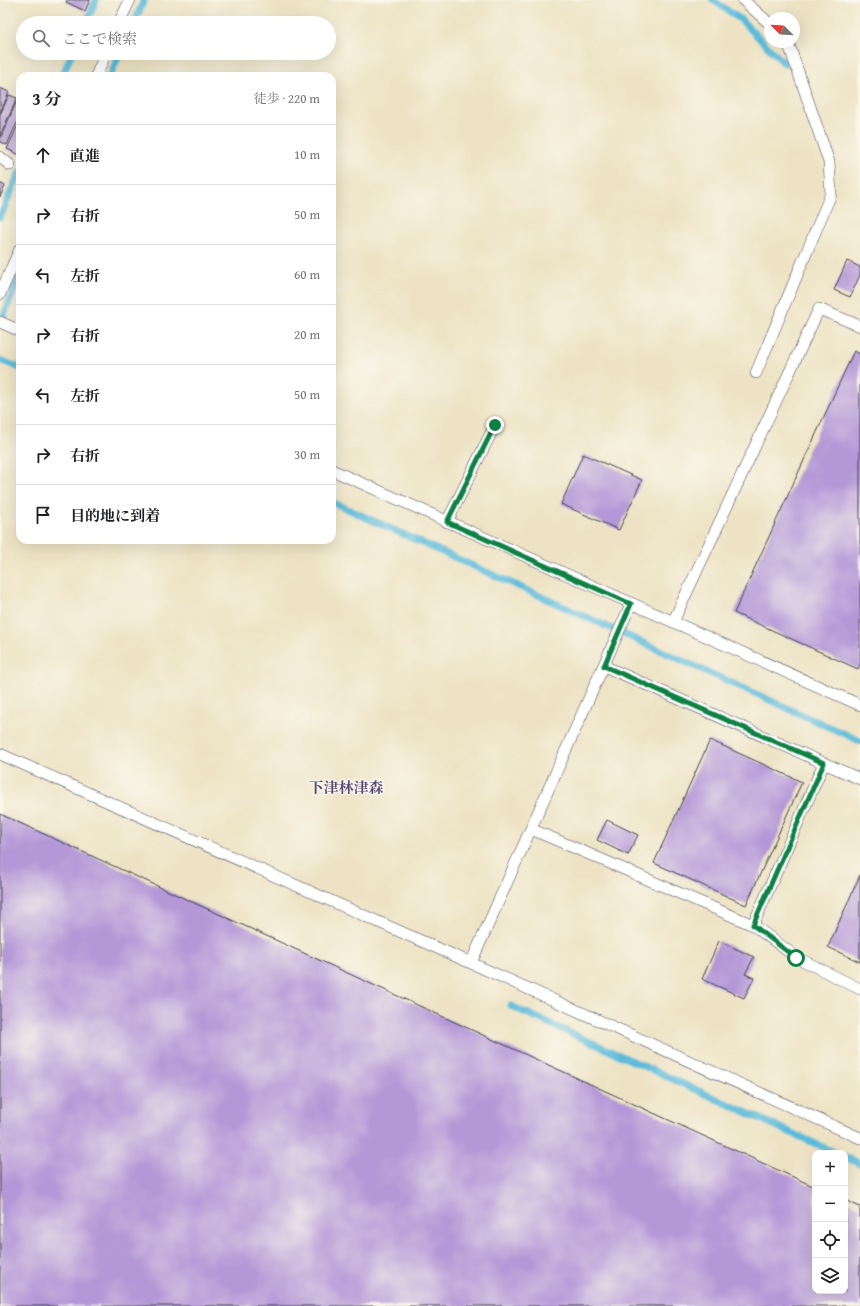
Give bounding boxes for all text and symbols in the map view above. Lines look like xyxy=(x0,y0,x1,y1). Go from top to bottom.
north arrow xyxy=(764,12,800,48)
search box xyxy=(16,16,336,60)
icon: search xyxy=(30,27,52,49)
text: ここで検索 xyxy=(62,28,137,49)
text: 3 分 xyxy=(32,86,62,111)
text: 徒歩 · 220 m xyxy=(254,89,320,108)
icon: ahead xyxy=(32,144,54,166)
text: 直進 xyxy=(70,145,100,166)
text: 10 m xyxy=(294,145,320,164)
icon: right xyxy=(32,204,54,226)
text: 右折 xyxy=(70,205,100,226)
text: 50 m xyxy=(294,205,320,224)
icon: left xyxy=(32,264,54,286)
text: 左折 xyxy=(70,265,100,286)
text: 60 m xyxy=(294,265,320,284)
icon: right xyxy=(32,324,54,346)
text: 右折 xyxy=(70,325,100,346)
text: 20 m xyxy=(294,325,320,344)
icon: left xyxy=(32,384,54,406)
text: 左折 xyxy=(70,385,100,406)
text: 50 m xyxy=(294,385,320,404)
route end xyxy=(486,416,504,434)
icon: right xyxy=(32,444,54,466)
text: 右折 xyxy=(70,445,100,466)
text: 30 m xyxy=(294,445,320,464)
icon: arrive xyxy=(32,504,54,526)
text: 目的地に到着 xyxy=(70,505,160,526)
district label: 下津林津森 xyxy=(308,777,384,798)
route start xyxy=(787,949,805,967)
map controls xyxy=(812,1150,848,1294)
button: + xyxy=(812,1150,848,1186)
button: − xyxy=(812,1186,848,1222)
button: locate xyxy=(812,1222,848,1258)
button: layers xyxy=(812,1258,848,1294)

